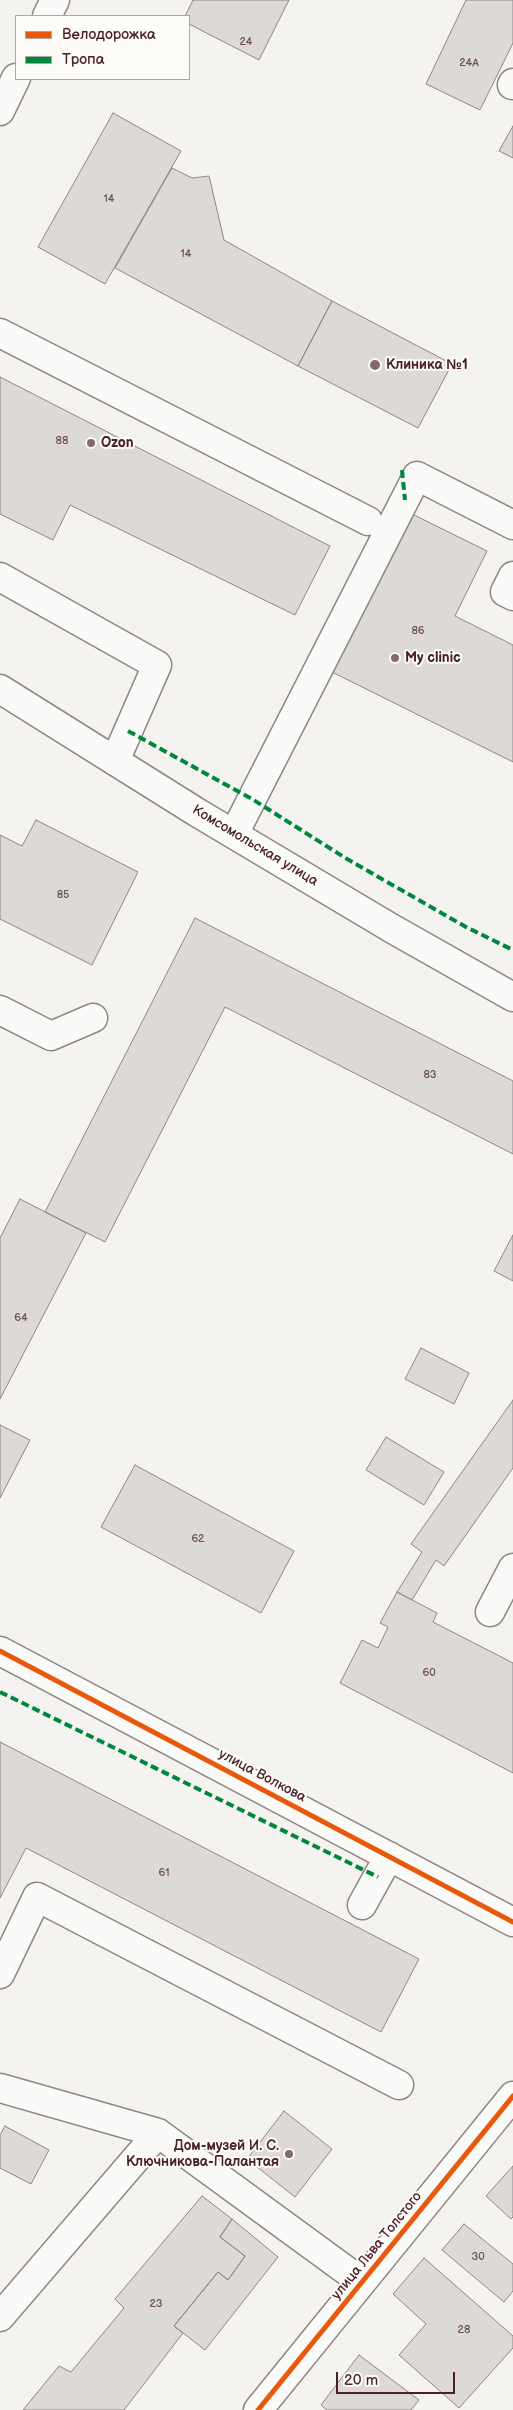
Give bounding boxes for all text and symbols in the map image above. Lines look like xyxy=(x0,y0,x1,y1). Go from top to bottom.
legend xyxy=(15,15,190,80)
text: Велодорожка xyxy=(62,25,156,44)
house number: 24 xyxy=(239,35,253,49)
text: Тропа xyxy=(62,50,105,69)
house number: 24А xyxy=(459,56,479,70)
house number: 14 xyxy=(104,192,114,206)
house number: 14 xyxy=(181,247,191,261)
place label: Клиника №1 xyxy=(386,357,468,373)
marker: Клиника №1 xyxy=(368,358,382,372)
house number: 88 xyxy=(56,434,68,448)
place label: Ozon xyxy=(101,435,134,451)
marker: Ozon xyxy=(85,437,97,449)
house number: 86 xyxy=(411,624,425,638)
place label: My clinic xyxy=(405,650,461,666)
marker: My clinic xyxy=(389,652,401,664)
street label: Комсомольская улица xyxy=(189,802,321,890)
house number: 85 xyxy=(57,888,69,902)
house number: 83 xyxy=(423,1068,437,1082)
house number: 64 xyxy=(14,1311,28,1325)
house number: 62 xyxy=(191,1532,205,1546)
house number: 60 xyxy=(422,1666,436,1680)
street label: улица Волкова xyxy=(215,1746,309,1806)
house number: 61 xyxy=(159,1866,169,1880)
place label: Дом-музей И. С. Ключникова-Палантая xyxy=(126,2138,279,2170)
marker: Дом-музей И. С. Ключникова-Палантая xyxy=(283,2148,295,2160)
street label: улица Льва Толстого xyxy=(328,2189,426,2303)
house number: 30 xyxy=(471,2250,485,2264)
house number: 23 xyxy=(149,2297,163,2311)
house number: 28 xyxy=(458,2323,470,2337)
scale bar xyxy=(338,2362,457,2394)
text: 20 m xyxy=(344,2371,378,2390)

